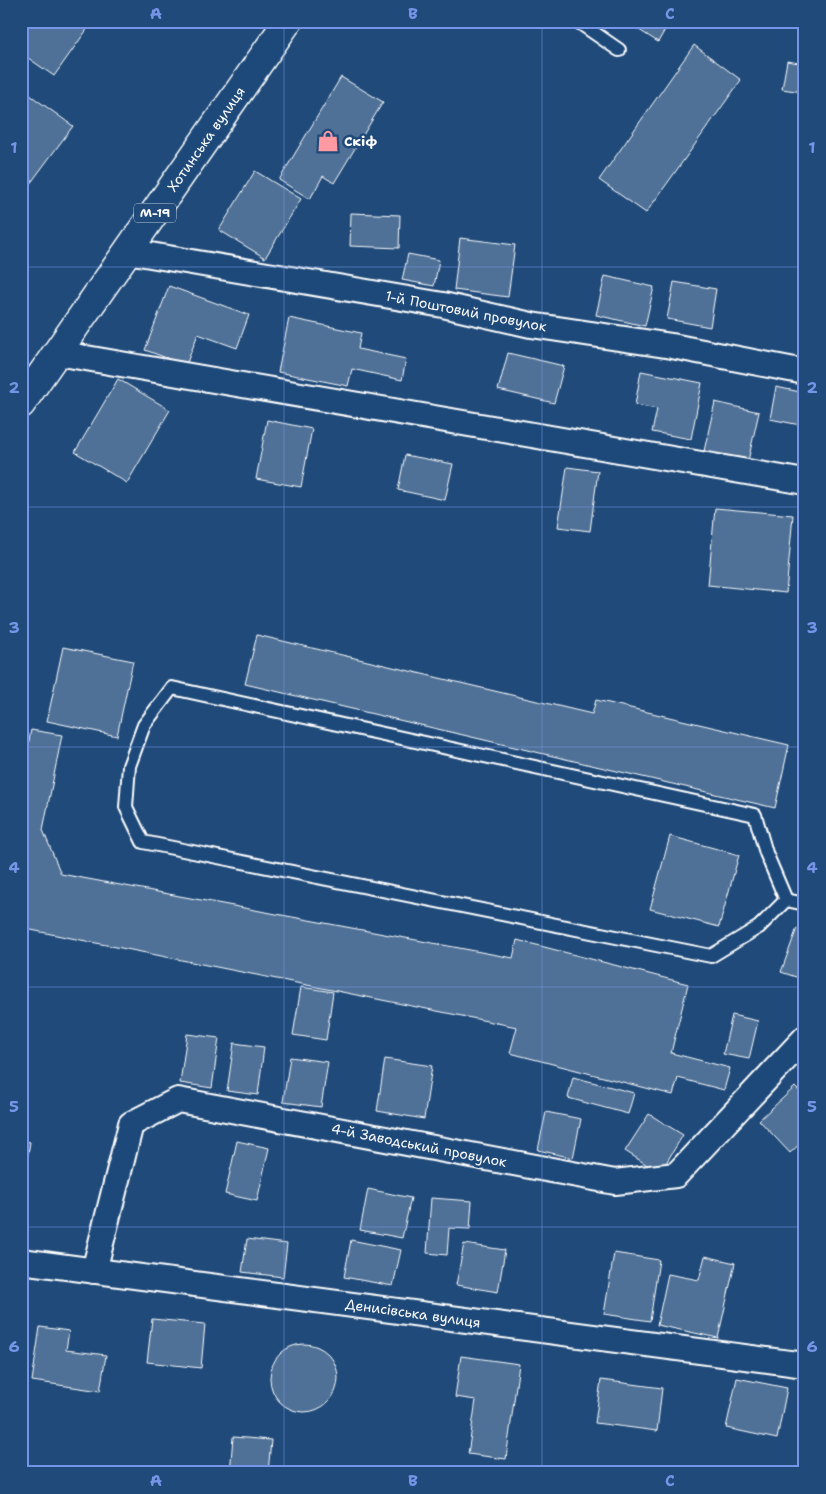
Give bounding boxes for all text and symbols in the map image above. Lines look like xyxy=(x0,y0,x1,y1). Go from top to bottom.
text: A xyxy=(150,3,162,24)
text: B xyxy=(408,3,418,24)
text: C xyxy=(665,3,675,24)
street label: Хотинська вулиця xyxy=(163,83,249,195)
shop icon: Скіф xyxy=(315,128,341,154)
place label: Скіф xyxy=(344,132,377,150)
text: 1 xyxy=(10,137,18,158)
text: 1 xyxy=(808,137,816,158)
road number: М-19 xyxy=(134,204,176,222)
street label: 1-й Поштовий провулок xyxy=(384,287,549,336)
text: 2 xyxy=(8,377,20,398)
text: 2 xyxy=(806,377,818,398)
text: 3 xyxy=(8,617,20,638)
text: 3 xyxy=(806,617,818,638)
text: 4 xyxy=(8,857,20,878)
text: 4 xyxy=(806,857,818,878)
text: 5 xyxy=(9,1096,19,1117)
text: 5 xyxy=(807,1096,817,1117)
street label: 4-й Заводський провулок xyxy=(330,1119,509,1171)
street label: Денисівська вулиця xyxy=(344,1295,482,1331)
text: 6 xyxy=(8,1336,20,1357)
text: 6 xyxy=(806,1336,818,1357)
text: A xyxy=(150,1470,162,1491)
text: B xyxy=(408,1470,418,1491)
text: C xyxy=(665,1470,675,1491)

